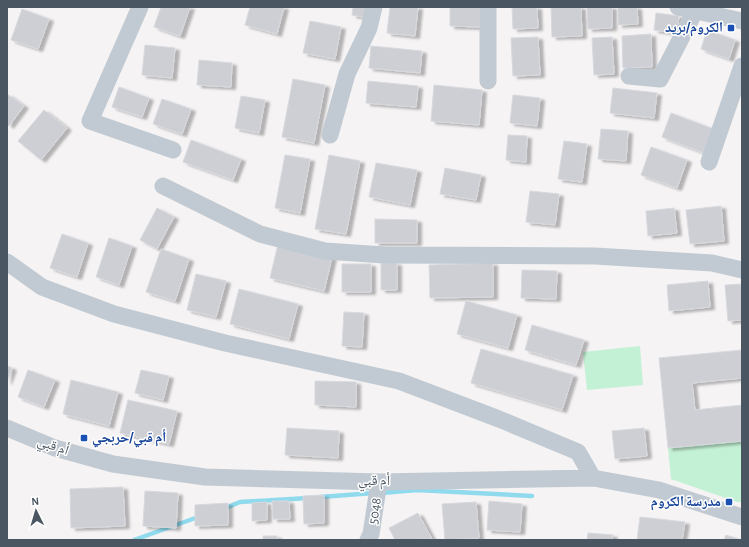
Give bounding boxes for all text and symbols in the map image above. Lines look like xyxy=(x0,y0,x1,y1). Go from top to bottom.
place label: الكروم/بريد xyxy=(665,21,723,37)
marker: الكروم/بريد xyxy=(726,23,736,33)
place label: أم قبي/حربجي xyxy=(92,429,166,448)
street label: أم قبي xyxy=(34,432,71,461)
marker: أم قبي/حربجي xyxy=(79,433,89,443)
street label: أم قبي xyxy=(358,472,390,492)
north arrow xyxy=(16,491,56,531)
place label: مدرسة الكروم xyxy=(651,495,721,511)
text: N xyxy=(31,496,39,507)
street label: 5048 xyxy=(366,497,384,525)
marker: مدرسة الكروم xyxy=(724,497,734,507)

